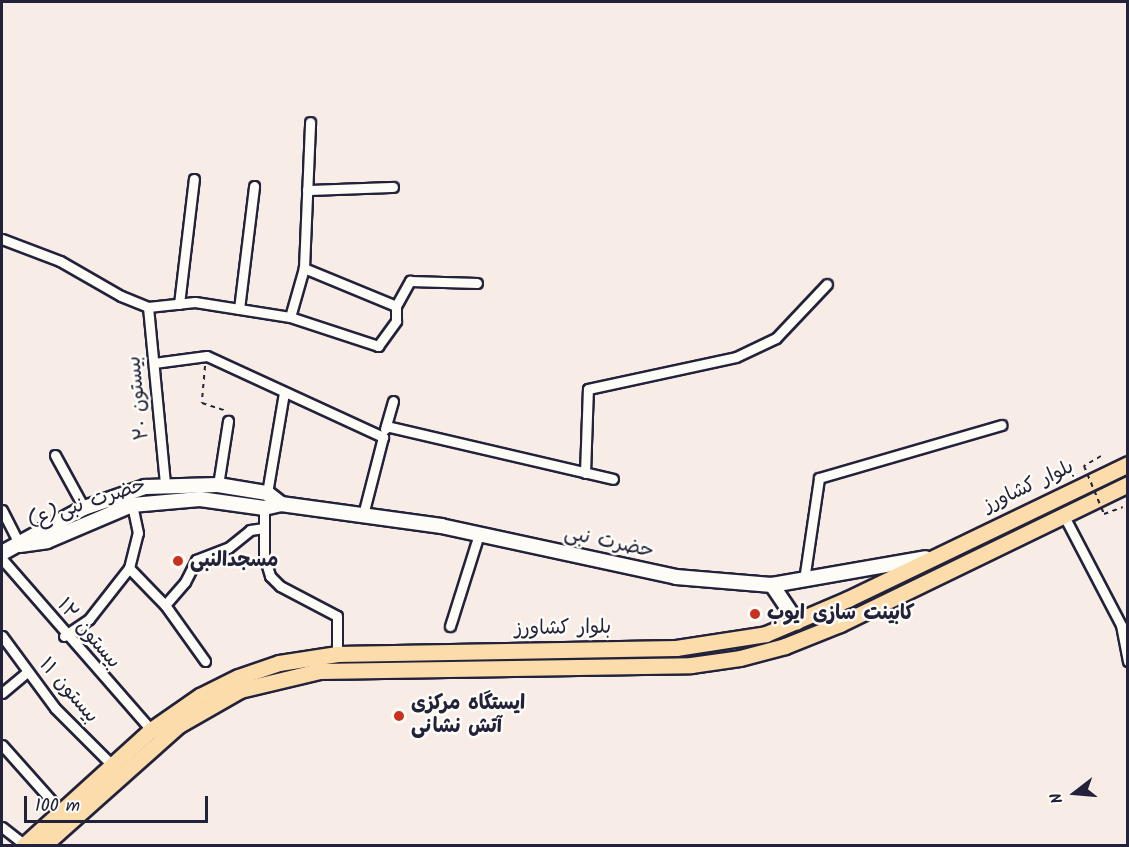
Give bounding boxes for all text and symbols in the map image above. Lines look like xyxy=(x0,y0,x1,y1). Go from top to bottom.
street label: بیستون ۲۰ xyxy=(123,355,155,441)
street label: بلوار کشاورز xyxy=(980,456,1078,518)
street label: حضرت نبی(ع) xyxy=(25,474,149,534)
street label: حضرت نبی xyxy=(562,522,656,564)
place label: مسجدالنبی xyxy=(190,549,278,573)
marker: مسجدالنبی xyxy=(171,554,185,568)
street label: بیستون ۱۲ xyxy=(51,594,125,674)
place label: کابینت سازی ایوب xyxy=(767,602,915,626)
marker: کابینت سازی ایوب xyxy=(748,607,762,621)
street label: بلوار کشاورز xyxy=(514,616,612,642)
street label: بیستون ۱۱ xyxy=(33,653,103,729)
place label: ایستگاه مرکزی آتش نشانی xyxy=(411,692,525,739)
marker: ایستگاه مرکزی آتش نشانی xyxy=(392,709,406,723)
north arrow xyxy=(1045,763,1105,823)
scale bar xyxy=(27,784,212,822)
text: N xyxy=(1044,790,1071,806)
text: 100 m xyxy=(35,792,80,821)

